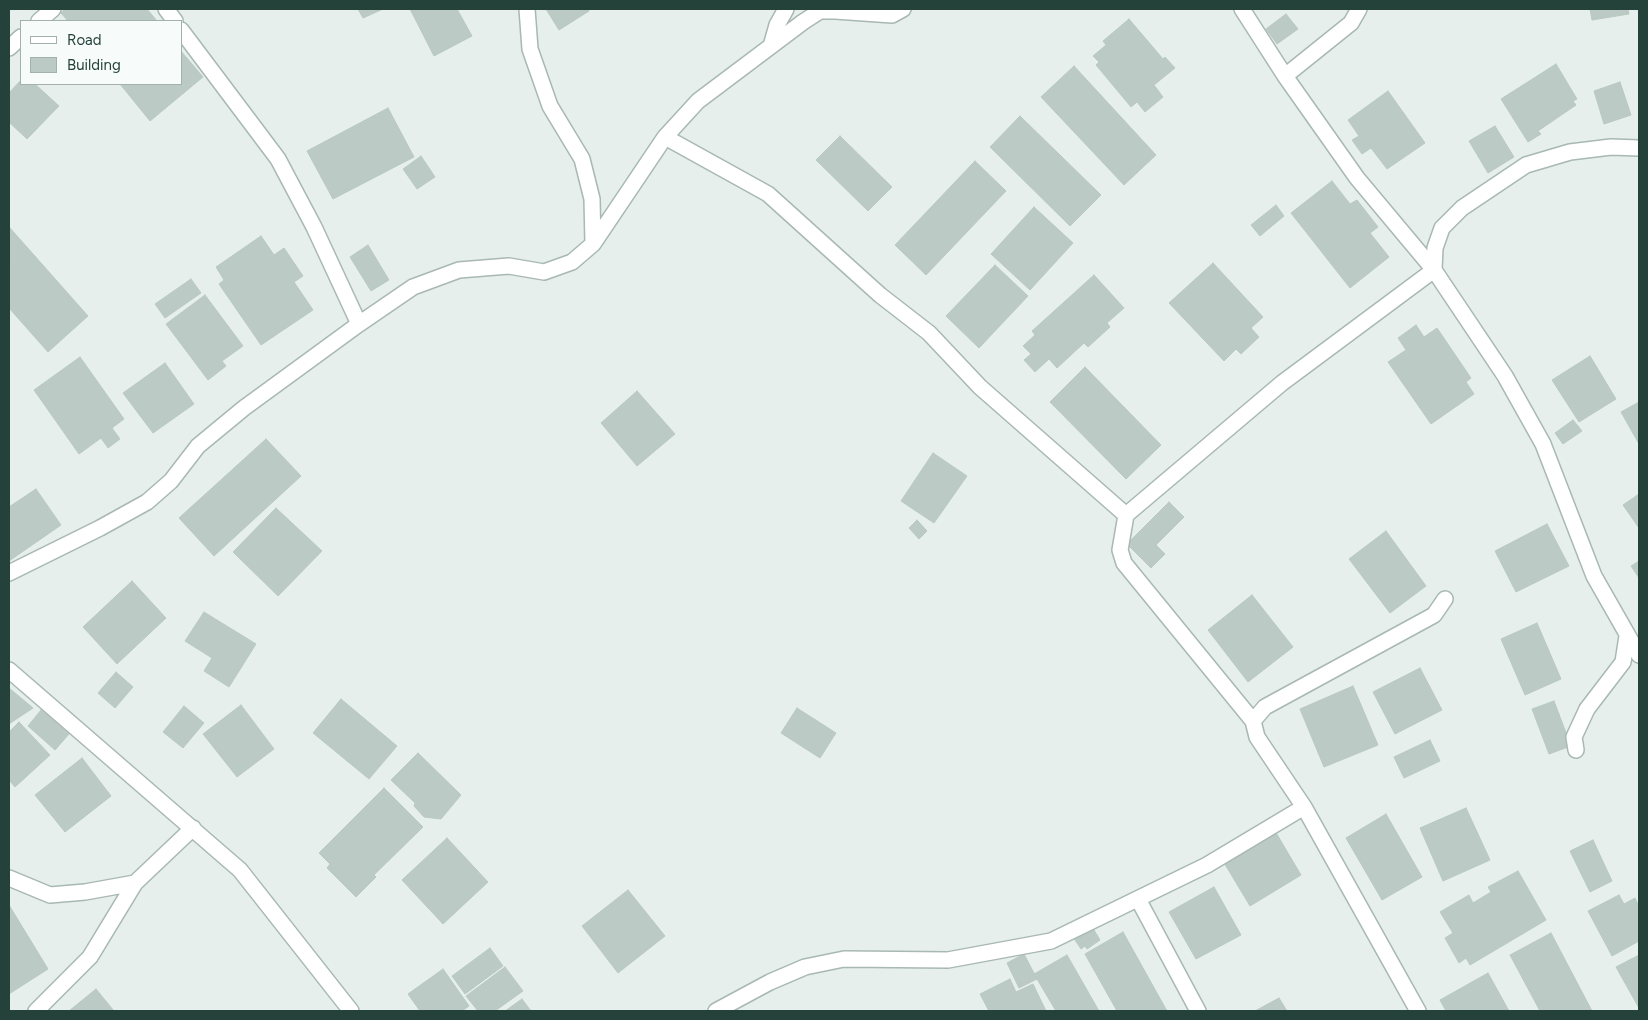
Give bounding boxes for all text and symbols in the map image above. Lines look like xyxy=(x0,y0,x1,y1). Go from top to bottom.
legend xyxy=(20,20,182,85)
text: Road xyxy=(67,31,102,49)
text: Building xyxy=(67,56,121,74)

